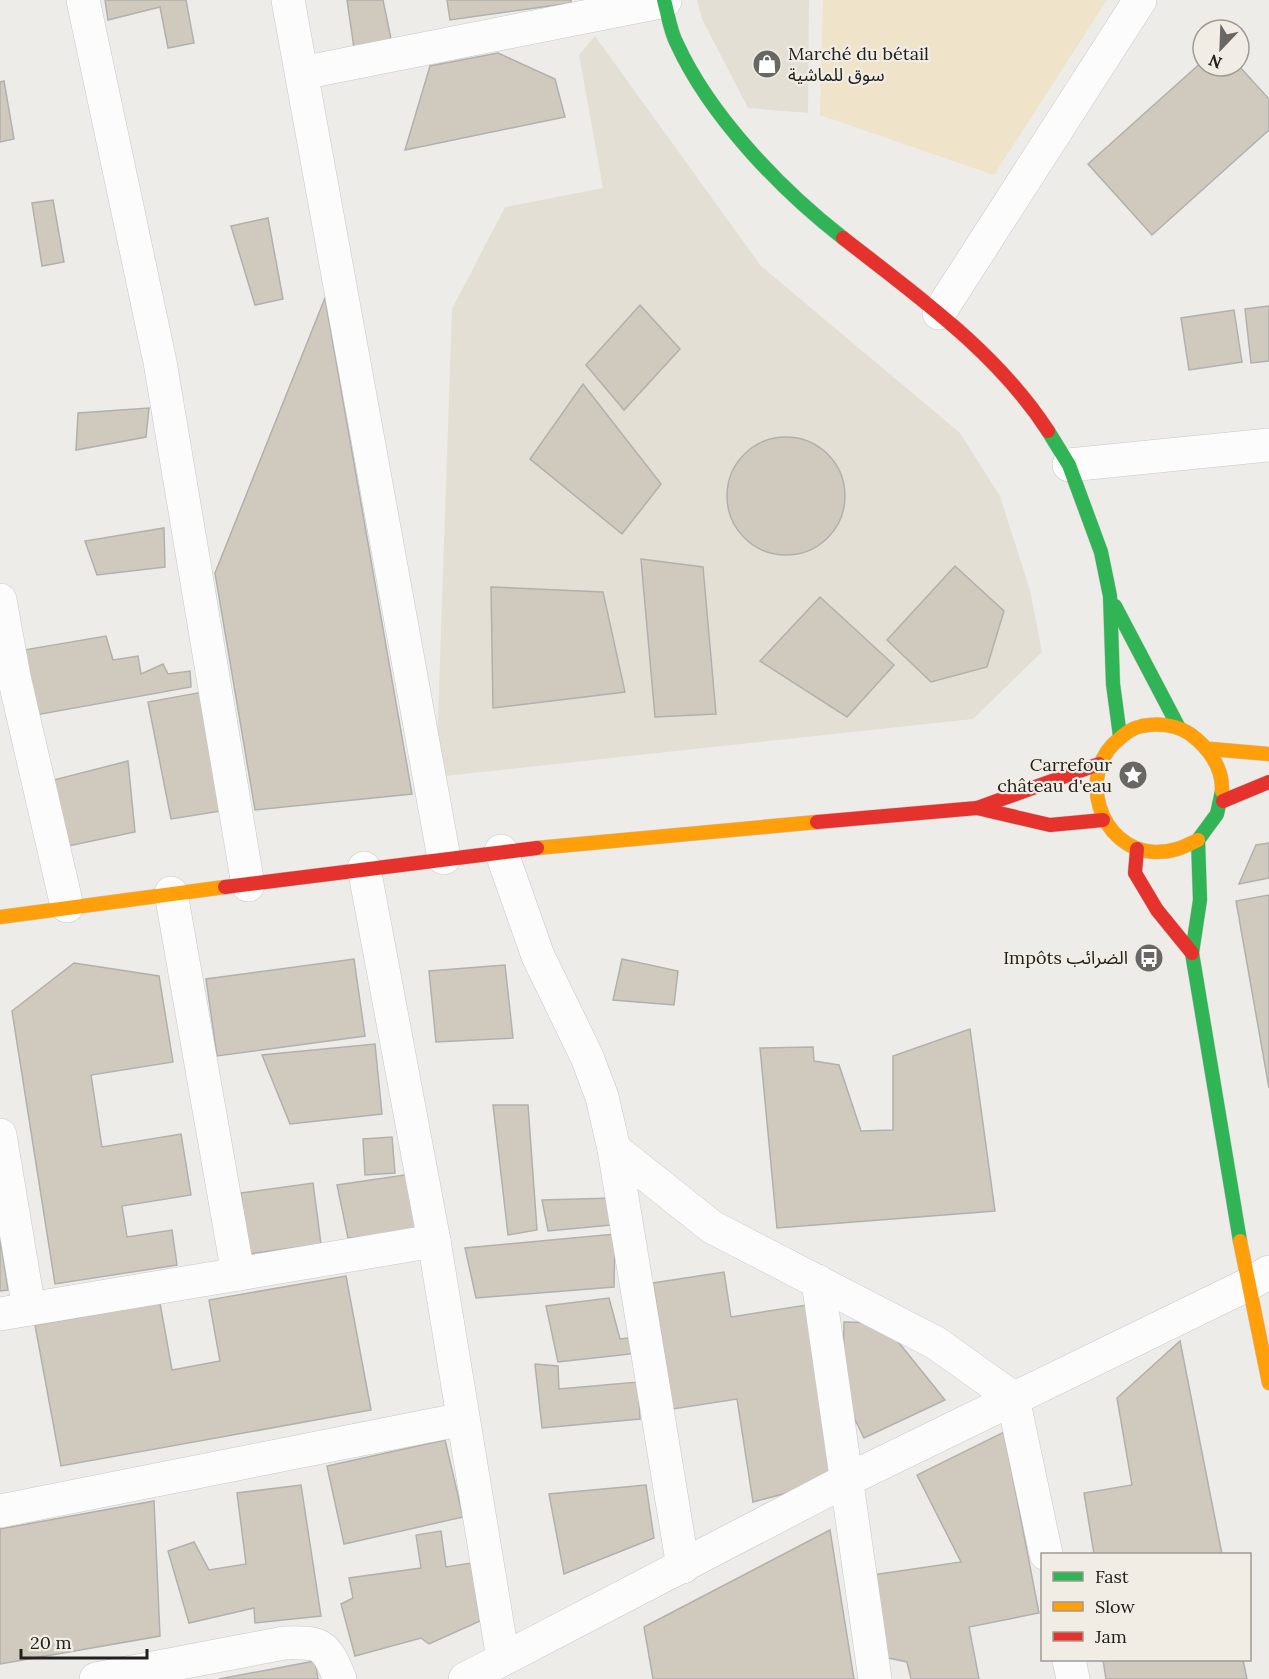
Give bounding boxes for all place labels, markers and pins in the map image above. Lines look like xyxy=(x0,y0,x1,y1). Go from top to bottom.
place label: Marché du bétail سوق للماشية xyxy=(788,42,929,86)
shop icon: Marché du bétail سوق للماشية xyxy=(751,48,783,80)
place label: Carrefour château d'eau xyxy=(997,753,1112,797)
place icon: Carrefour château d'eau xyxy=(1117,759,1149,791)
bus stop icon: Impôts الضرائب xyxy=(1133,942,1165,974)
place label: Impôts الضرائب xyxy=(1003,946,1128,969)

